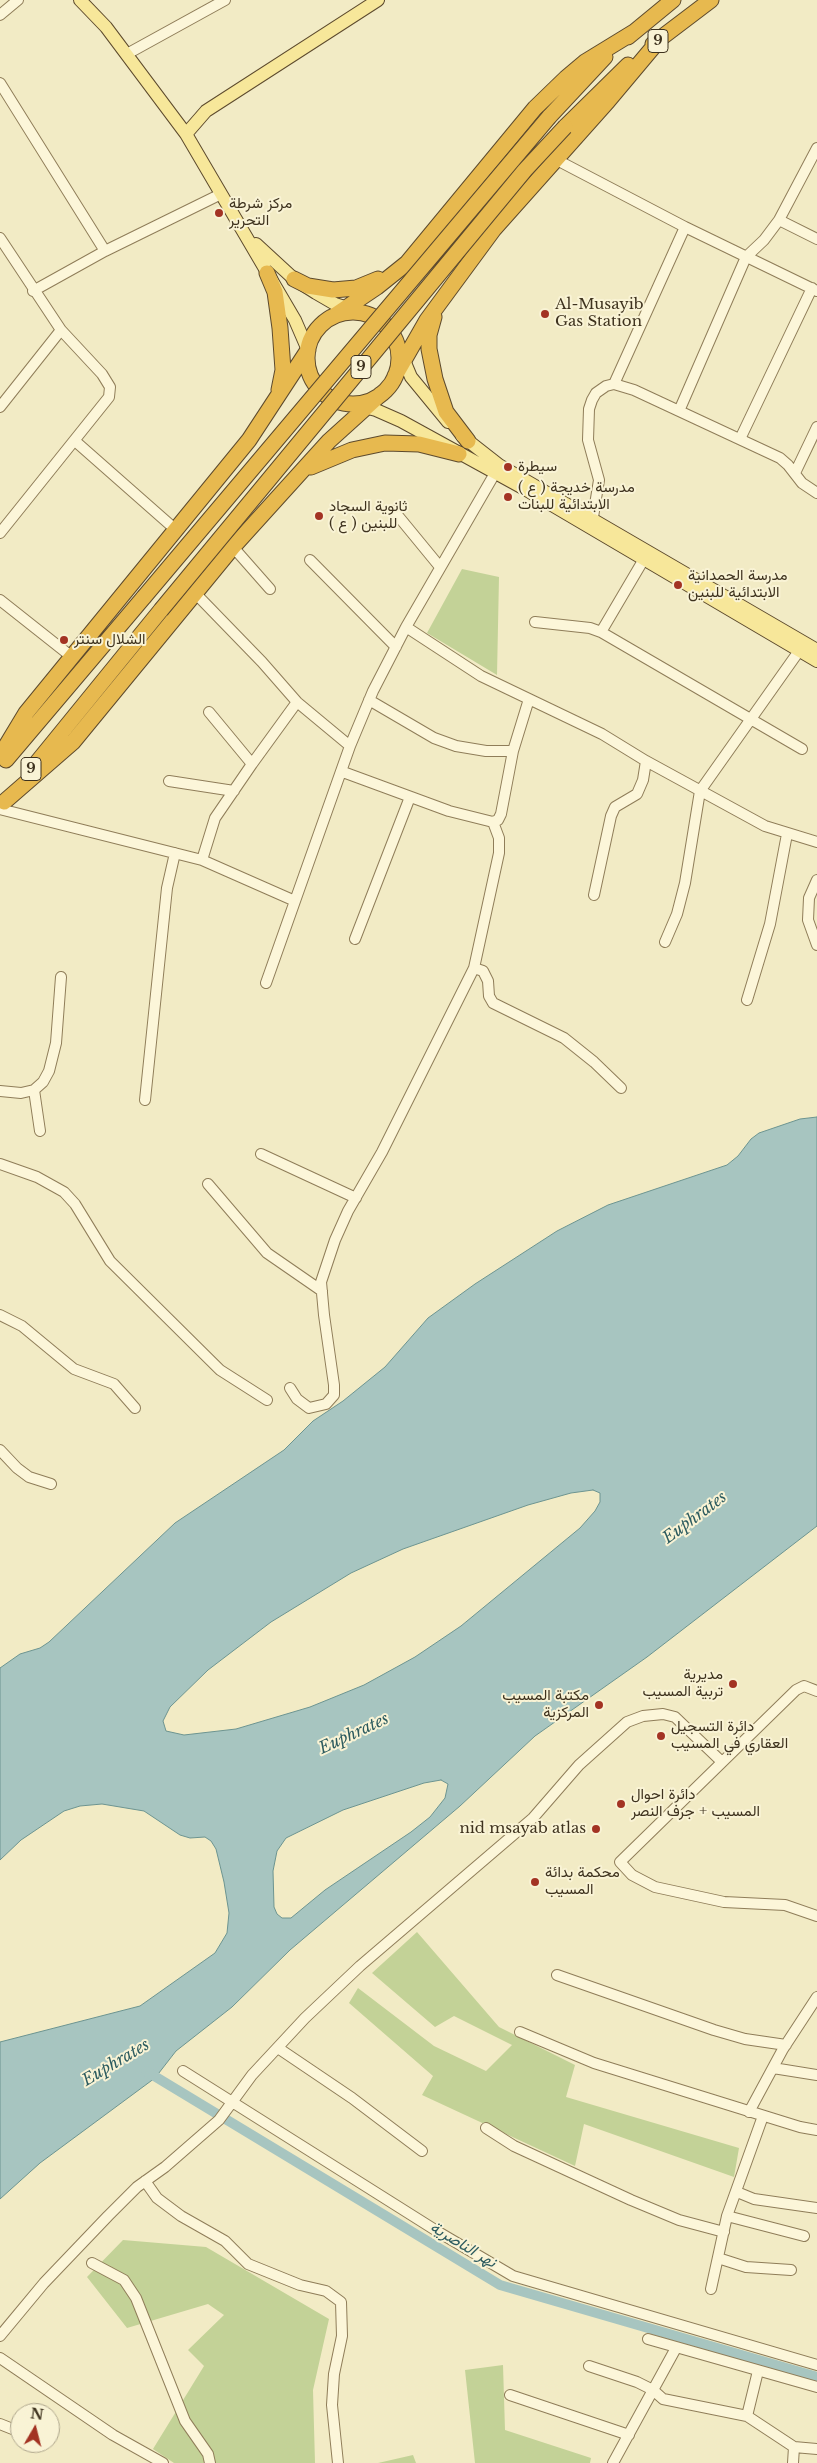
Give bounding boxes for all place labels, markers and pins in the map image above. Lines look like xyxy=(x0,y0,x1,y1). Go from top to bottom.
place label: مركز شرطة التحرير xyxy=(229,195,292,230)
marker: مركز شرطة التحرير xyxy=(213,207,225,219)
place label: Al-Musayib Gas Station xyxy=(555,296,644,331)
marker: Al-Musayib Gas Station xyxy=(539,308,551,320)
place label: سيطرة xyxy=(518,458,557,476)
marker: سيطرة xyxy=(502,461,514,473)
place label: مدرسة خديجة ( ع ) الابتدائية للبنات xyxy=(518,479,635,514)
marker: مدرسة خديجة ( ع ) الابتدائية للبنات xyxy=(502,491,514,503)
place label: ثانوية السجاد ( ع ) للبنين xyxy=(329,498,407,533)
marker: ثانوية السجاد ( ع ) للبنين xyxy=(313,510,325,522)
place label: مدرسة الحمدانية الابتدائية للبنين xyxy=(688,567,787,602)
marker: مدرسة الحمدانية الابتدائية للبنين xyxy=(672,579,684,591)
place label: الشلال سنتر xyxy=(74,631,145,649)
marker: الشلال سنتر xyxy=(58,634,70,646)
place label: مديرية تربية المسيب xyxy=(643,1666,723,1701)
marker: مديرية تربية المسيب xyxy=(727,1678,739,1690)
place label: مكتبة المسيب المركزية xyxy=(502,1687,589,1722)
marker: مكتبة المسيب المركزية xyxy=(593,1699,605,1711)
place label: دائرة التسجيل العقاري في المسيب xyxy=(671,1718,788,1753)
marker: دائرة التسجيل العقاري في المسيب xyxy=(655,1730,667,1742)
place label: دائرة احوال المسيب + جرف النصر xyxy=(631,1786,760,1821)
marker: دائرة احوال المسيب + جرف النصر xyxy=(615,1798,627,1810)
place label: nid msayab atlas xyxy=(459,1820,586,1838)
marker: nid msayab atlas xyxy=(590,1823,602,1835)
place label: محكمة بدائة المسيب xyxy=(545,1864,620,1899)
marker: محكمة بدائة المسيب xyxy=(529,1876,541,1888)

